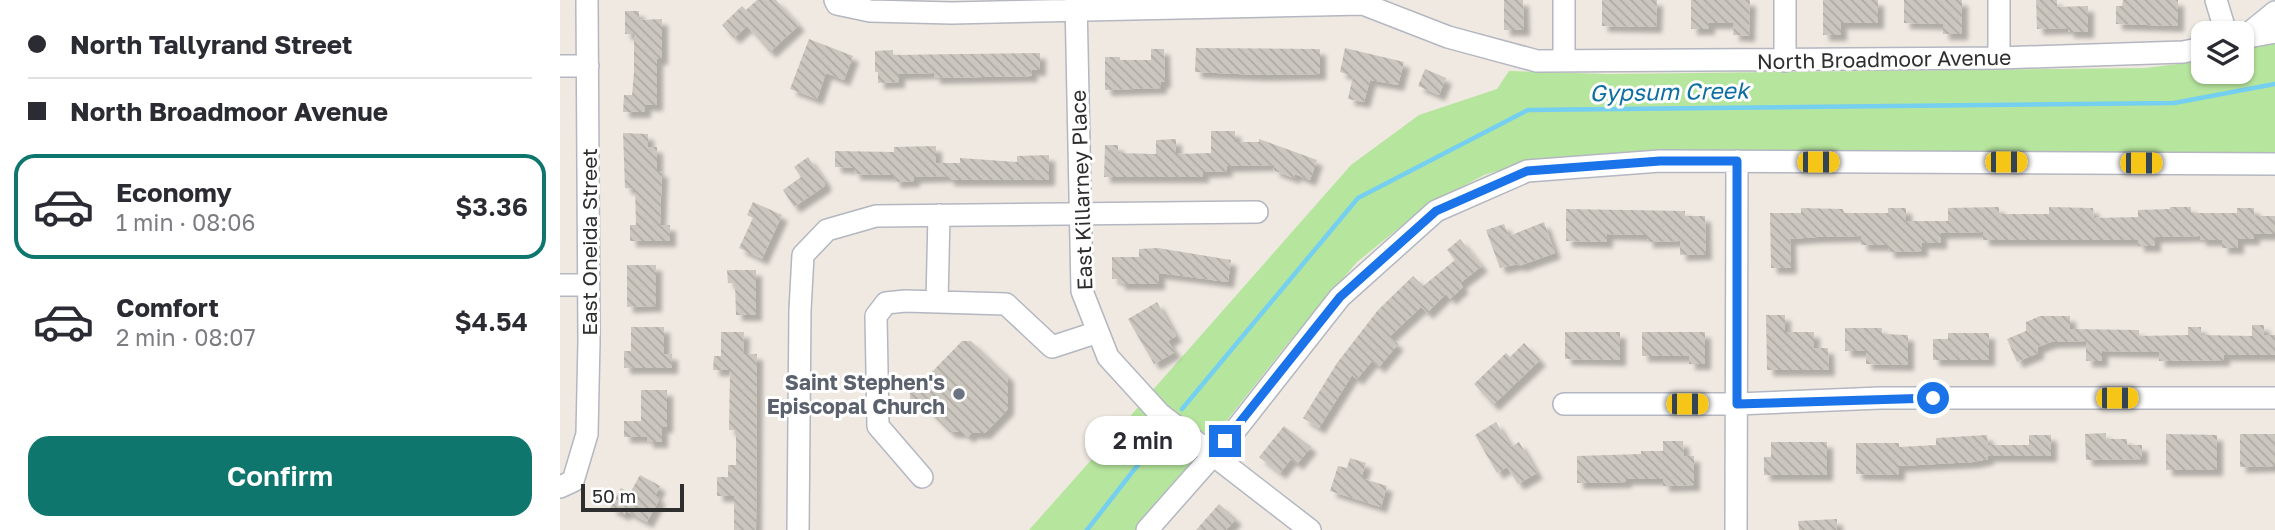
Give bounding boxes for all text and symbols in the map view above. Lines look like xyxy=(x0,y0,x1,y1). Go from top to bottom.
map controls xyxy=(2191,21,2254,84)
button: layers xyxy=(2191,21,2254,84)
text: North Tallyrand Street xyxy=(70,29,352,60)
street label: North Broadmoor Avenue xyxy=(1757,44,2011,74)
water label: Gypsum Creek xyxy=(1589,76,1751,106)
street label: East Killarney Place xyxy=(1065,89,1097,291)
text: North Broadmoor Avenue xyxy=(70,96,388,127)
street label: East Oneida Street xyxy=(576,148,602,336)
car xyxy=(1798,152,1840,173)
car xyxy=(1986,152,2028,173)
car xyxy=(2121,153,2163,174)
icon: car xyxy=(32,175,95,238)
text: Economy xyxy=(116,177,232,208)
text: $3.36 xyxy=(455,191,528,222)
text: 1 min · 08:06 xyxy=(116,208,255,236)
icon: car xyxy=(32,290,95,353)
text: Comfort xyxy=(116,292,219,323)
text: $4.54 xyxy=(455,306,528,337)
text: 2 min · 08:07 xyxy=(116,323,256,351)
place label: Saint Stephen's Episcopal Church xyxy=(767,369,945,419)
route start xyxy=(1917,382,1949,414)
marker: Saint Stephen's Episcopal Church xyxy=(951,386,967,402)
car xyxy=(2097,388,2139,409)
car xyxy=(1667,394,1709,415)
callout: 2 min xyxy=(1085,416,1200,466)
route end xyxy=(1209,425,1241,457)
text: 2 min xyxy=(1113,426,1173,454)
button: Confirm xyxy=(28,436,532,516)
scale bar xyxy=(581,481,684,513)
text: 50 m xyxy=(592,484,636,507)

